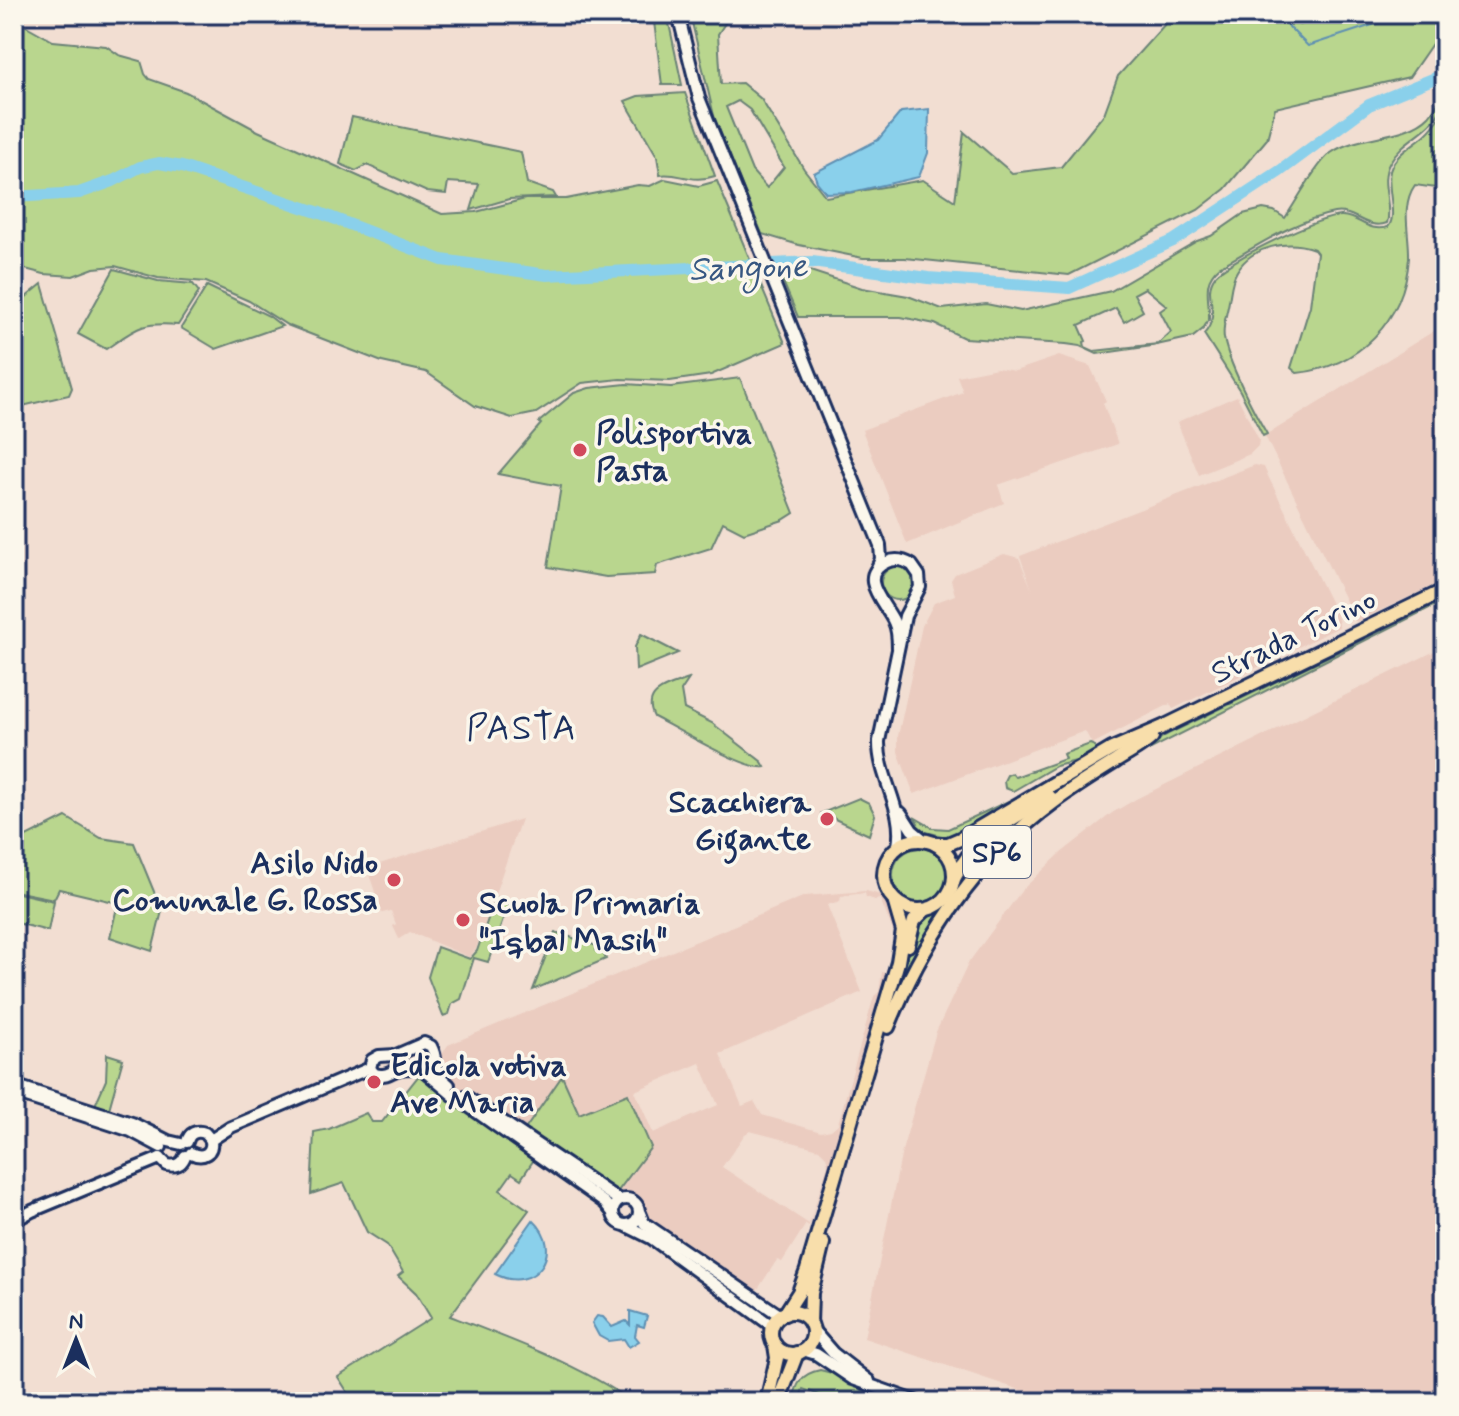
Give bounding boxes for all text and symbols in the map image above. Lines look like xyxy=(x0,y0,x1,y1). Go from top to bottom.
water label: Sangone xyxy=(688,244,809,296)
place label: Polisportiva Pasta xyxy=(596,413,752,492)
marker: Polisportiva Pasta xyxy=(571,441,589,459)
street label: Strada Torino xyxy=(1204,579,1383,695)
district label: PASTA xyxy=(466,706,578,753)
place label: Scacchiera Gigante xyxy=(669,782,812,865)
marker: Scacchiera Gigante xyxy=(818,810,836,828)
road number: SP6 xyxy=(963,826,1031,878)
place label: Asilo Nido Comunale G. Rossa xyxy=(112,843,378,922)
marker: Asilo Nido Comunale G. Rossa xyxy=(385,871,403,889)
place label: Scuola Primaria "Iqbal Masih" xyxy=(479,883,701,962)
marker: Scuola Primaria "Iqbal Masih" xyxy=(454,911,472,929)
place label: Edicola votiva Ave Maria xyxy=(390,1045,567,1124)
marker: Edicola votiva Ave Maria xyxy=(365,1073,383,1091)
north arrow xyxy=(36,1300,116,1380)
text: N xyxy=(69,1308,83,1336)

